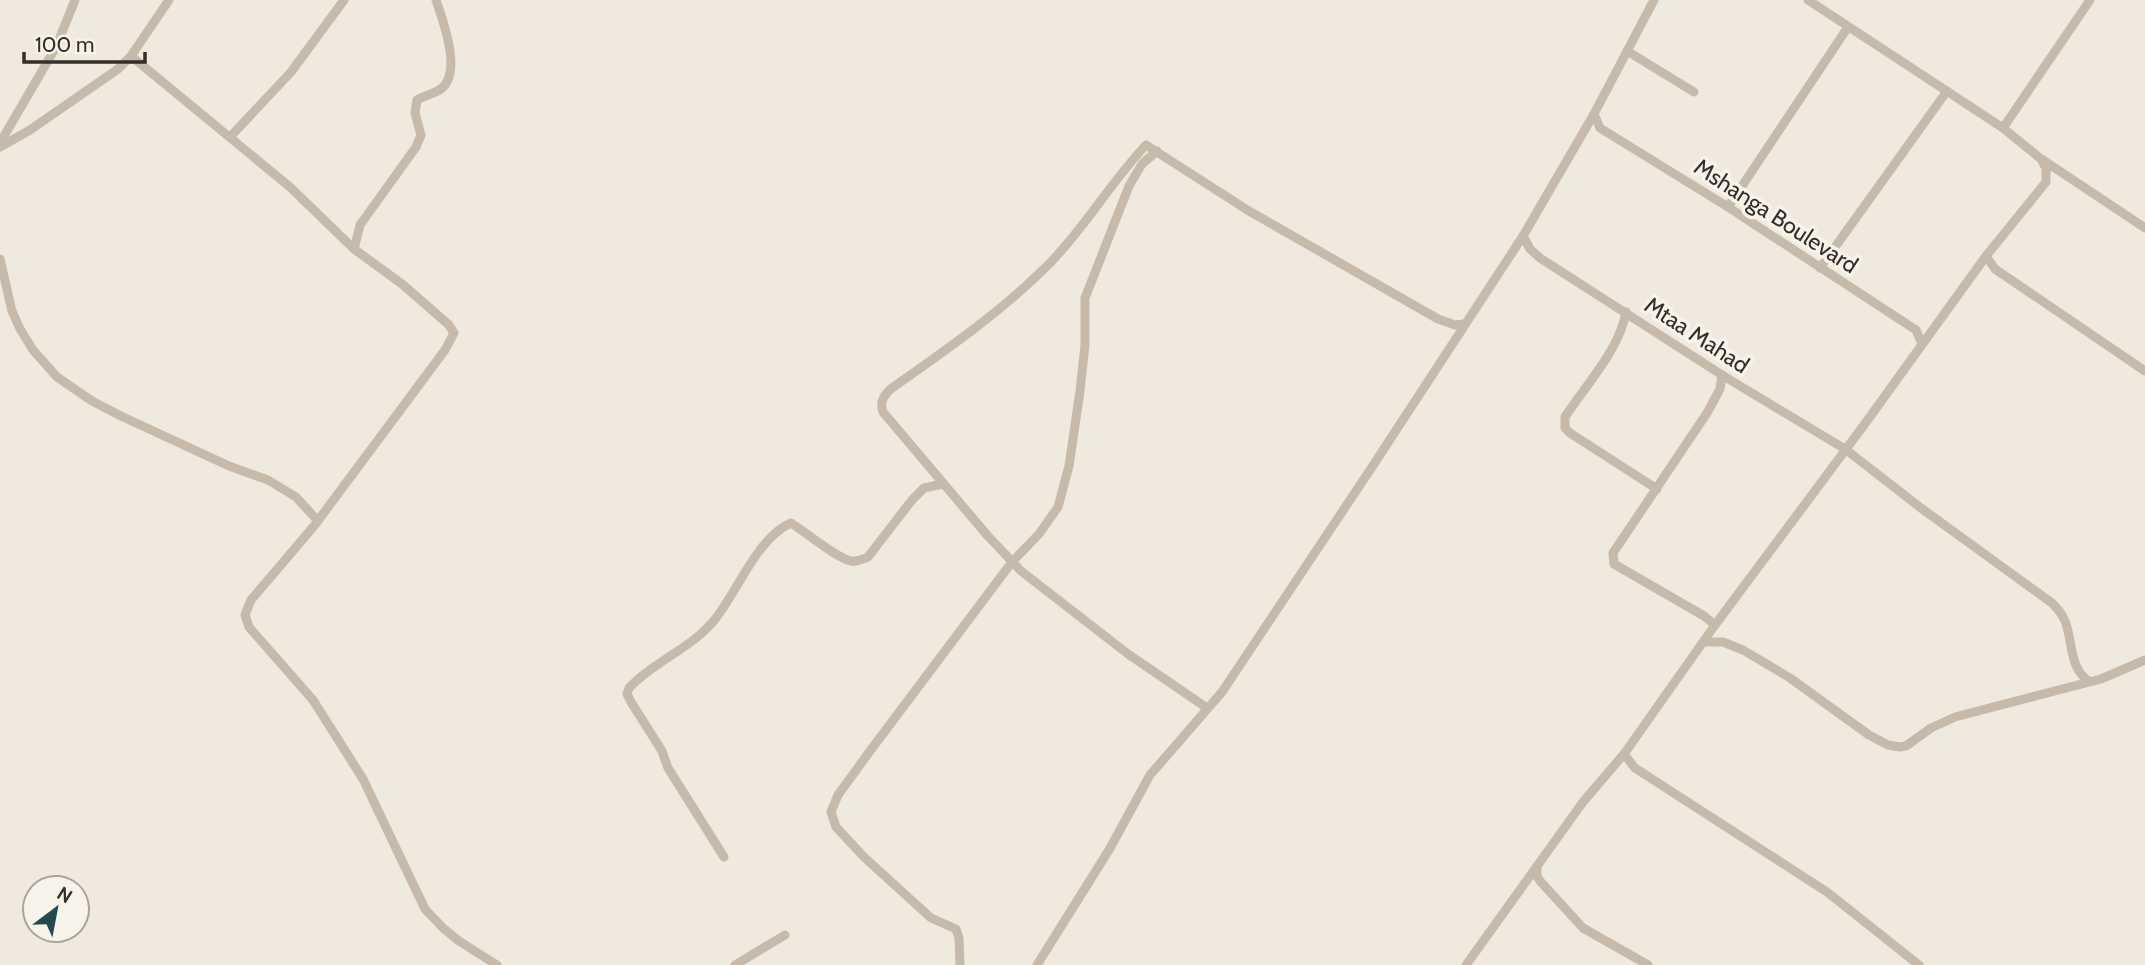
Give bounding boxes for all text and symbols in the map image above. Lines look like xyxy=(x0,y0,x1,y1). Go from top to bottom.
scale bar xyxy=(24,21,145,65)
text: 100 m xyxy=(35,32,94,57)
street label: Mshanga Boulevard xyxy=(1689,153,1863,279)
street label: Mtaa Mahad xyxy=(1639,291,1755,379)
north arrow xyxy=(21,874,91,944)
text: N xyxy=(53,882,77,908)

